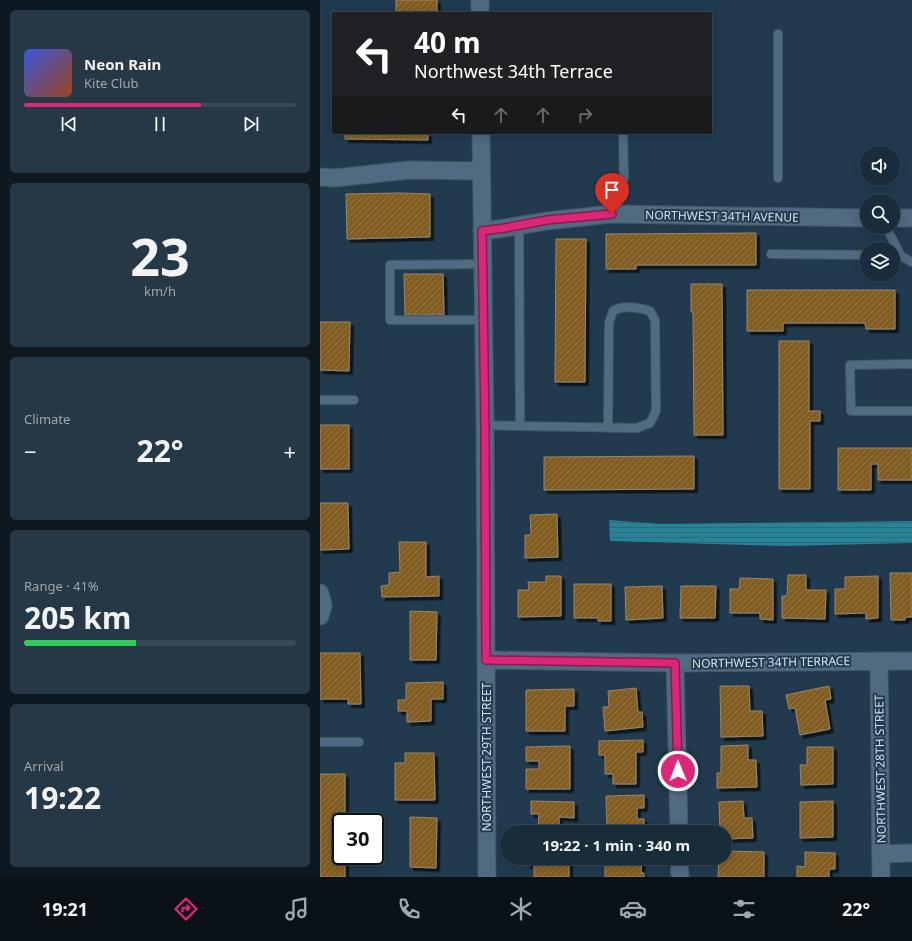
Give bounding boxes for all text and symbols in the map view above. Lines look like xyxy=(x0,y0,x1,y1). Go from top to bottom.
text: 40 m xyxy=(414,23,481,61)
icon: left xyxy=(348,28,400,80)
text: Neon Rain xyxy=(84,54,161,74)
text: Northwest 34th Terrace xyxy=(414,59,613,83)
text: Kite Club xyxy=(84,74,138,92)
icon: left xyxy=(448,104,470,126)
icon: ahead xyxy=(490,104,512,126)
icon: ahead xyxy=(532,104,554,126)
icon: right xyxy=(574,104,596,126)
icon: previous xyxy=(58,113,80,135)
icon: pause xyxy=(149,113,171,135)
icon: next xyxy=(240,113,262,135)
map controls xyxy=(860,146,900,282)
button: sound xyxy=(860,146,900,186)
pin xyxy=(595,173,629,214)
icon: arrive xyxy=(601,179,623,201)
button: search xyxy=(860,194,900,234)
street label: NORTHWEST 34TH AVENUE xyxy=(645,206,799,226)
text: 23 xyxy=(130,220,190,291)
button: layers xyxy=(860,242,900,282)
text: km/h xyxy=(144,282,176,300)
text: Climate xyxy=(24,410,70,428)
text: 22° xyxy=(136,430,184,471)
text: − xyxy=(24,436,37,466)
text: + xyxy=(283,436,296,466)
text: Range · 41% xyxy=(24,577,99,595)
text: 205 km xyxy=(24,597,131,638)
street label: NORTHWEST 34TH TERRACE xyxy=(692,652,850,672)
street label: NORTHWEST 29TH STREET xyxy=(478,682,495,831)
street label: NORTHWEST 28TH STREET xyxy=(870,694,890,844)
position arrow xyxy=(657,750,699,792)
text: Arrival xyxy=(24,757,64,775)
text: 19:22 xyxy=(24,777,101,818)
speed limit sign: 30 xyxy=(332,813,384,865)
text: 19:22 · 1 min · 340 m xyxy=(542,835,690,855)
icon: directions xyxy=(172,895,200,923)
icon: music xyxy=(283,895,311,923)
icon: phone xyxy=(395,895,423,923)
icon: climate xyxy=(507,895,535,923)
icon: car xyxy=(619,895,647,923)
icon: filters xyxy=(730,895,758,923)
text: 19:21 xyxy=(42,897,88,921)
text: 22° xyxy=(842,897,870,921)

